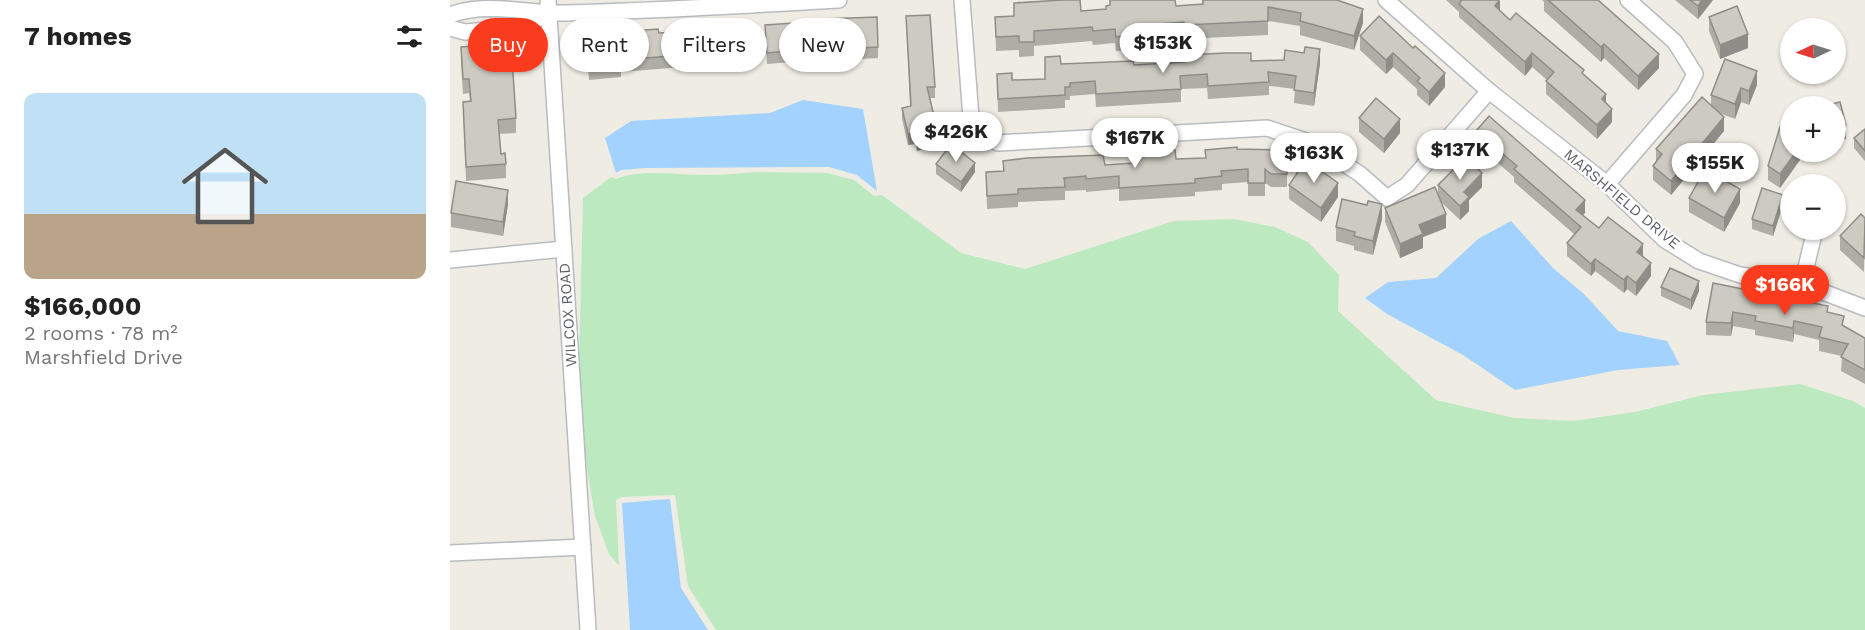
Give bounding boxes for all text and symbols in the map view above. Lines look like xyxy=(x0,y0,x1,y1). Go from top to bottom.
chip: Buy xyxy=(468,18,548,72)
chip: Rent xyxy=(560,18,649,72)
chip: Filters xyxy=(661,18,767,72)
chip: New xyxy=(779,18,866,72)
north arrow xyxy=(1780,18,1846,84)
map controls xyxy=(1780,18,1846,240)
icon: filters xyxy=(393,20,426,53)
text: 7 homes xyxy=(24,21,132,51)
pin: $153K xyxy=(1121,23,1205,74)
text: $153K xyxy=(1134,30,1192,54)
button: + xyxy=(1780,96,1846,162)
pin: $426K xyxy=(914,112,998,163)
pin: $167K xyxy=(1093,118,1177,169)
text: $426K xyxy=(924,119,988,143)
text: $167K xyxy=(1105,125,1165,149)
pin: $137K xyxy=(1418,130,1502,181)
icon: home xyxy=(171,132,279,240)
pin: $163K xyxy=(1272,133,1356,184)
text: $137K xyxy=(1431,137,1489,161)
text: $163K xyxy=(1284,140,1344,164)
pin: $155K xyxy=(1673,143,1757,194)
street label: MARSHFIELD DRIVE xyxy=(1560,145,1684,253)
text: $155K xyxy=(1686,150,1744,174)
button: − xyxy=(1780,174,1846,240)
street label: WILCOX ROAD xyxy=(555,262,581,368)
pin: $166K xyxy=(1743,265,1827,316)
text: $166K xyxy=(1755,272,1815,296)
text: $166,000 xyxy=(24,291,141,321)
text: 2 rooms · 78 m² xyxy=(24,321,178,345)
text: Marshfield Drive xyxy=(24,345,183,369)

